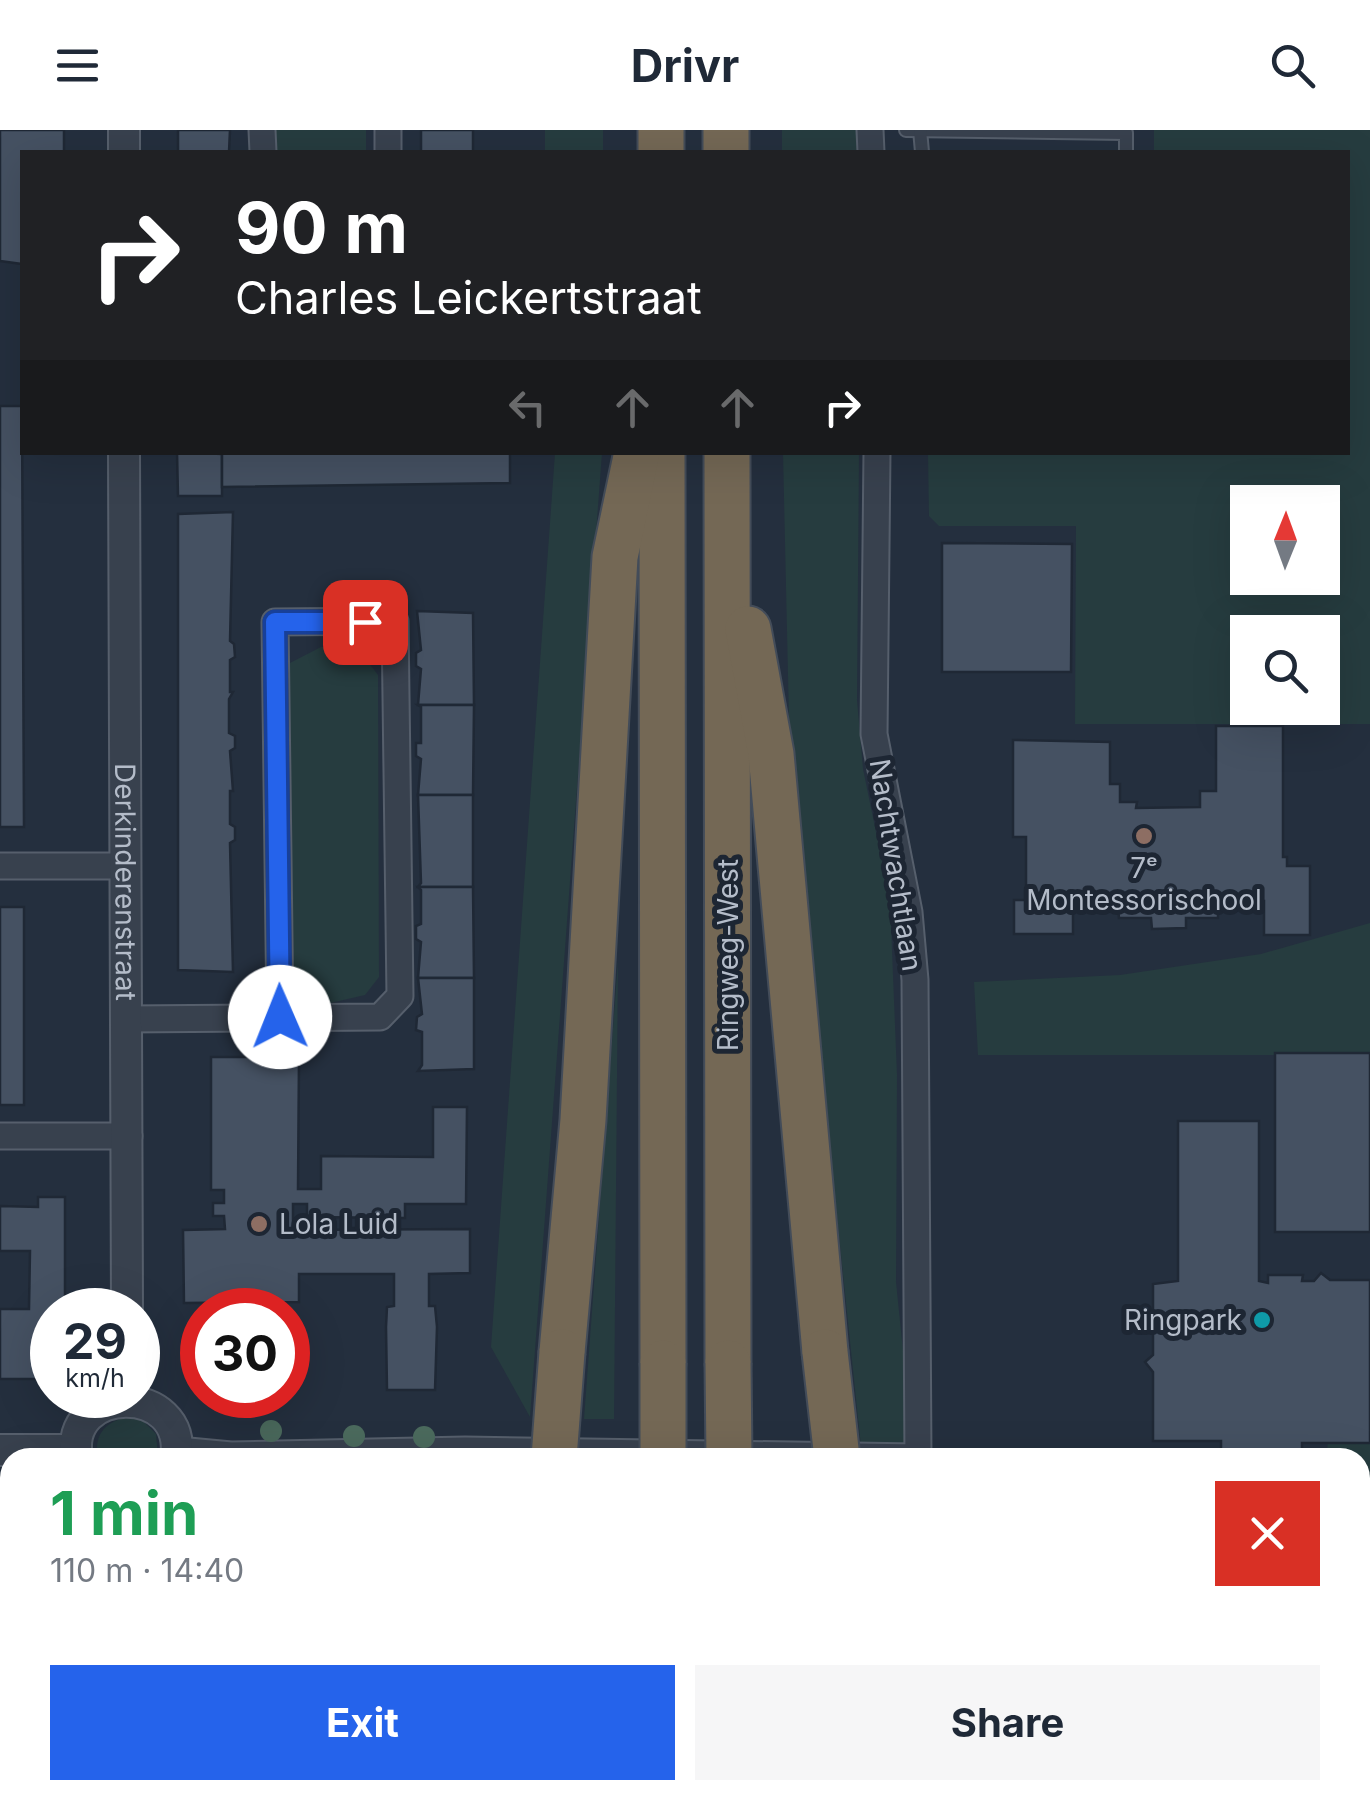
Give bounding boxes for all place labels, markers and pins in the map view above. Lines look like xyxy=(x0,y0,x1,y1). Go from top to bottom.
pin xyxy=(323,580,408,665)
marker: 7ᵉ Montessorischool xyxy=(1133,825,1155,847)
place label: 7ᵉ Montessorischool xyxy=(1026,851,1262,917)
place label: Lola Luid xyxy=(279,1207,398,1241)
marker: Lola Luid xyxy=(248,1213,270,1235)
place label: Ringpark xyxy=(1124,1303,1242,1337)
marker: Ringpark xyxy=(1251,1309,1273,1331)

